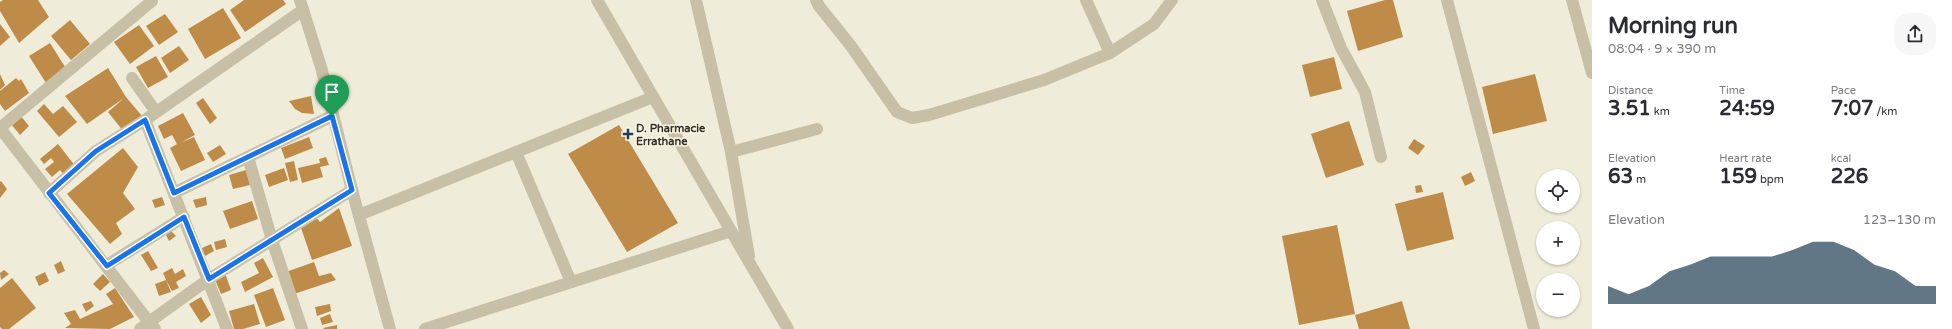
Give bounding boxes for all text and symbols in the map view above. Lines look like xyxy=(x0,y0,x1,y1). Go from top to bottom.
text: Morning run xyxy=(1608,13,1738,39)
button: share xyxy=(1894,13,1936,55)
text: 08:04 · 9 × 390 m xyxy=(1608,41,1716,57)
pin xyxy=(315,75,349,116)
icon: arrive xyxy=(321,81,343,103)
text: Distance xyxy=(1608,84,1653,97)
text: Time xyxy=(1719,84,1745,97)
text: Pace xyxy=(1831,84,1856,97)
text: 3.51 xyxy=(1608,97,1651,121)
text: 24:59 xyxy=(1719,97,1775,121)
text: 7:07 xyxy=(1831,97,1874,121)
text: km xyxy=(1651,105,1670,118)
text: /km xyxy=(1874,105,1897,118)
place label: D. Pharmacie Errathane xyxy=(636,122,706,148)
marker: D. Pharmacie Errathane xyxy=(623,129,633,139)
text: Elevation xyxy=(1608,152,1656,165)
text: Heart rate xyxy=(1719,152,1772,165)
text: kcal xyxy=(1831,152,1851,165)
text: 63 xyxy=(1608,165,1633,189)
text: 159 xyxy=(1719,165,1757,189)
text: 226 xyxy=(1831,165,1868,189)
map controls xyxy=(1536,169,1580,317)
button: locate xyxy=(1536,169,1580,213)
text: m xyxy=(1633,173,1646,186)
text: bpm xyxy=(1757,173,1784,186)
text: Elevation xyxy=(1608,212,1665,228)
text: 123–130 m xyxy=(1863,212,1936,228)
button: + xyxy=(1536,221,1580,265)
button: − xyxy=(1536,273,1580,317)

